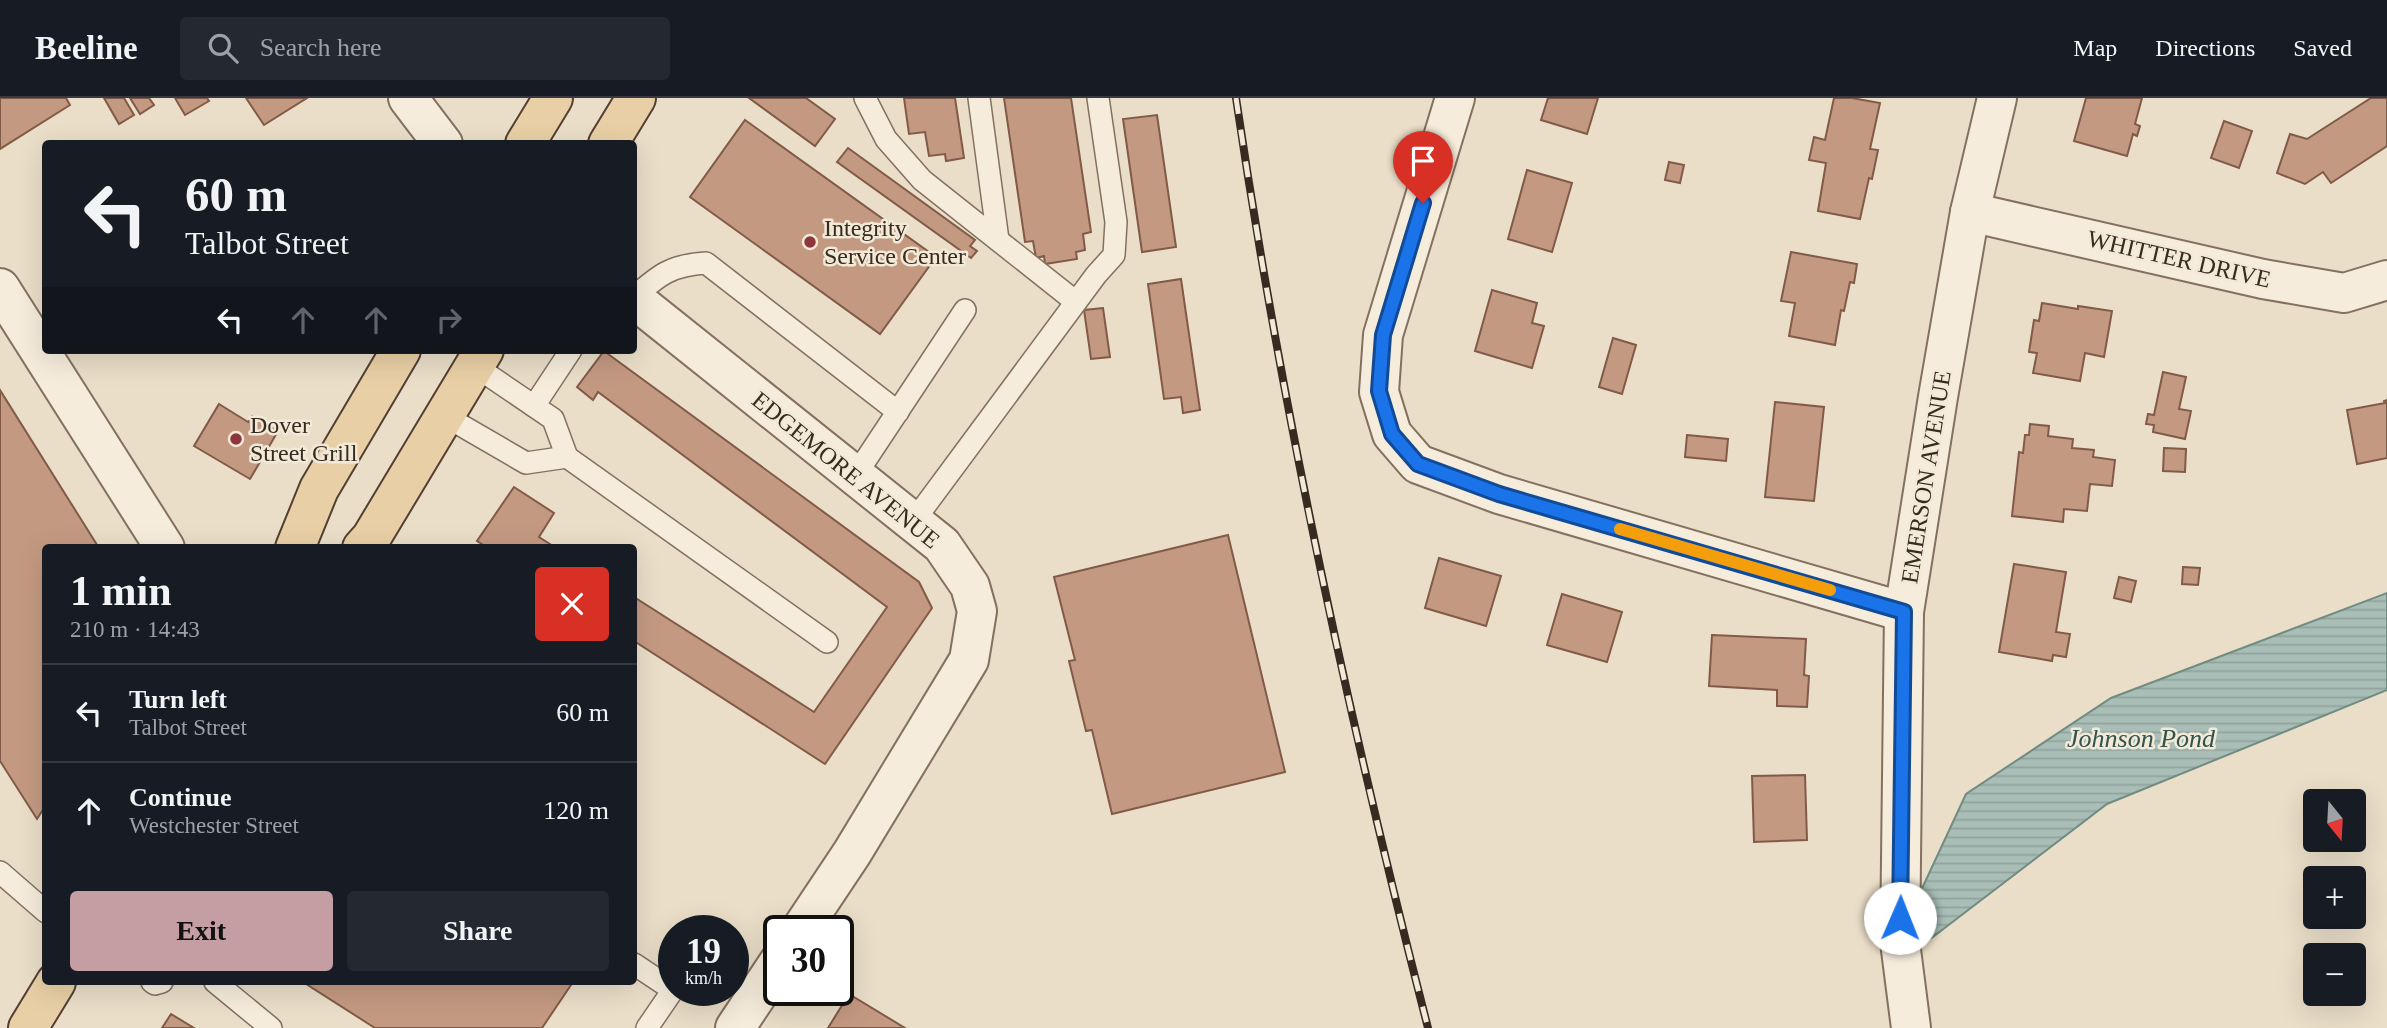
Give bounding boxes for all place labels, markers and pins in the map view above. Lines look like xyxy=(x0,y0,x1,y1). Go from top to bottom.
pin xyxy=(1393,131,1453,203)
place label: Integrity Service Center xyxy=(824,215,966,269)
marker: Integrity Service Center xyxy=(802,234,818,250)
place label: Dover Street Grill xyxy=(250,412,358,466)
marker: Dover Street Grill xyxy=(228,431,244,447)

